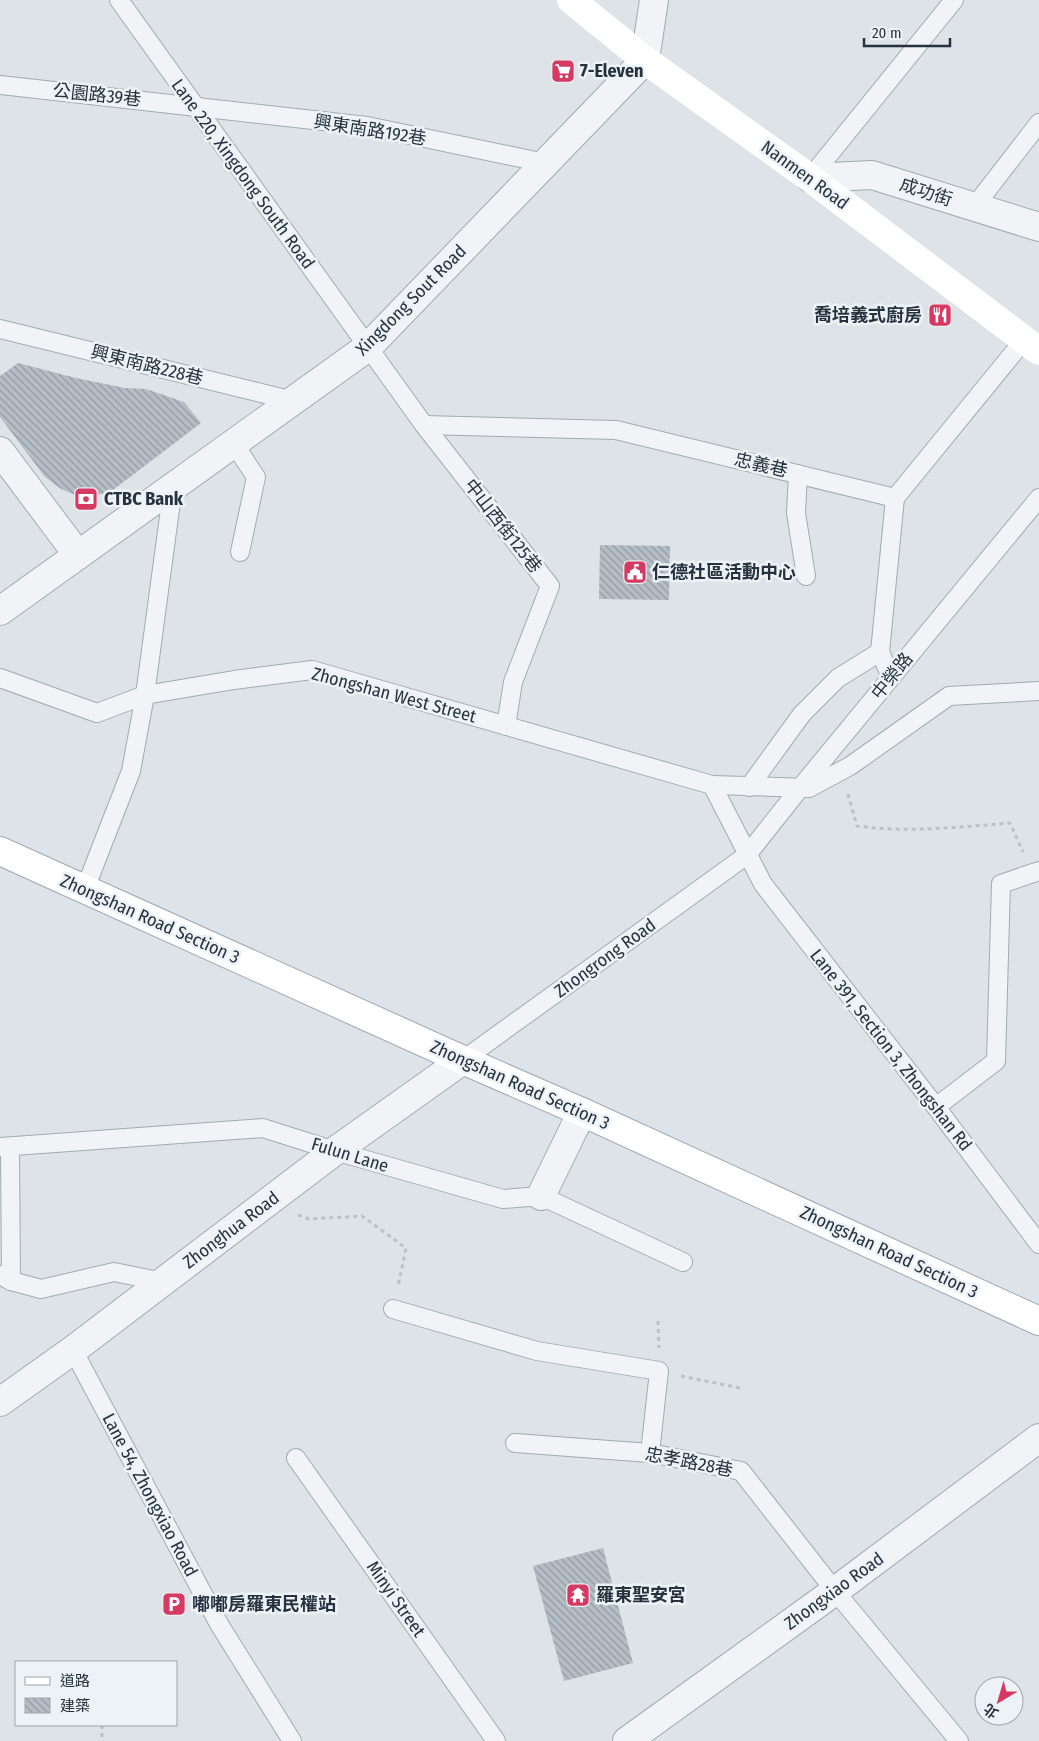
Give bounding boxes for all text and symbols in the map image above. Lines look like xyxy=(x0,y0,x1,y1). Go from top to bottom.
scale bar xyxy=(864,15,950,47)
text: 20 m xyxy=(872,24,902,42)
supermarket icon: 7-Eleven xyxy=(550,58,576,84)
place label: 7-Eleven xyxy=(580,60,643,82)
street label: Lane 220, Xingdong South Road xyxy=(167,75,319,273)
street label: 公園路39巷 xyxy=(52,79,142,111)
street label: 興東南路192巷 xyxy=(312,110,428,150)
street label: Nanmen Road xyxy=(757,136,853,214)
street label: 成功街 xyxy=(897,173,955,211)
street label: Xingdong Sout Road xyxy=(351,240,471,360)
restaurant icon: 喬培義式廚房 xyxy=(927,302,953,328)
place label: 喬培義式廚房 xyxy=(814,304,922,326)
street label: 興東南路228巷 xyxy=(89,340,205,390)
street label: 忠義巷 xyxy=(732,448,790,482)
street label: 中山西街125巷 xyxy=(459,475,547,577)
bank icon: CTBC Bank xyxy=(73,486,99,512)
place label: CTBC Bank xyxy=(104,488,184,510)
public building icon: 仁德社區活動中心 xyxy=(622,559,648,585)
place label: 仁德社區活動中心 xyxy=(652,561,796,583)
street label: 中榮路 xyxy=(866,648,918,704)
street label: Zhongshan West Street xyxy=(309,662,479,728)
street label: Zhongshan Road Section 3 xyxy=(57,870,243,968)
street label: Zhongrong Road xyxy=(550,914,660,1002)
street label: Lane 391, Section 3, Zhongshan Rd xyxy=(805,945,977,1155)
street label: Zhongshan Road Section 3 xyxy=(427,1036,613,1134)
street label: Fulun Lane xyxy=(309,1133,391,1177)
street label: Zhonghua Road xyxy=(179,1187,283,1273)
street label: Zhongshan Road Section 3 xyxy=(797,1201,981,1303)
street label: Lane 54, Zhongxiao Road xyxy=(98,1410,202,1580)
street label: 忠孝路28巷 xyxy=(643,1443,735,1481)
street label: Zhongxiao Road xyxy=(780,1548,888,1634)
street label: Minyi Street xyxy=(362,1557,430,1641)
temple icon: 羅東聖安宮 xyxy=(565,1582,591,1608)
place label: 羅東聖安宮 xyxy=(596,1584,686,1606)
parking icon: 嘟嘟房羅東民權站 xyxy=(161,1591,187,1617)
place label: 嘟嘟房羅東民權站 xyxy=(192,1593,336,1615)
legend xyxy=(15,1661,178,1726)
text: 道路 xyxy=(60,1672,90,1690)
north arrow xyxy=(974,1676,1024,1726)
text: 建築 xyxy=(60,1697,90,1715)
text: 北 xyxy=(981,1700,1002,1722)

